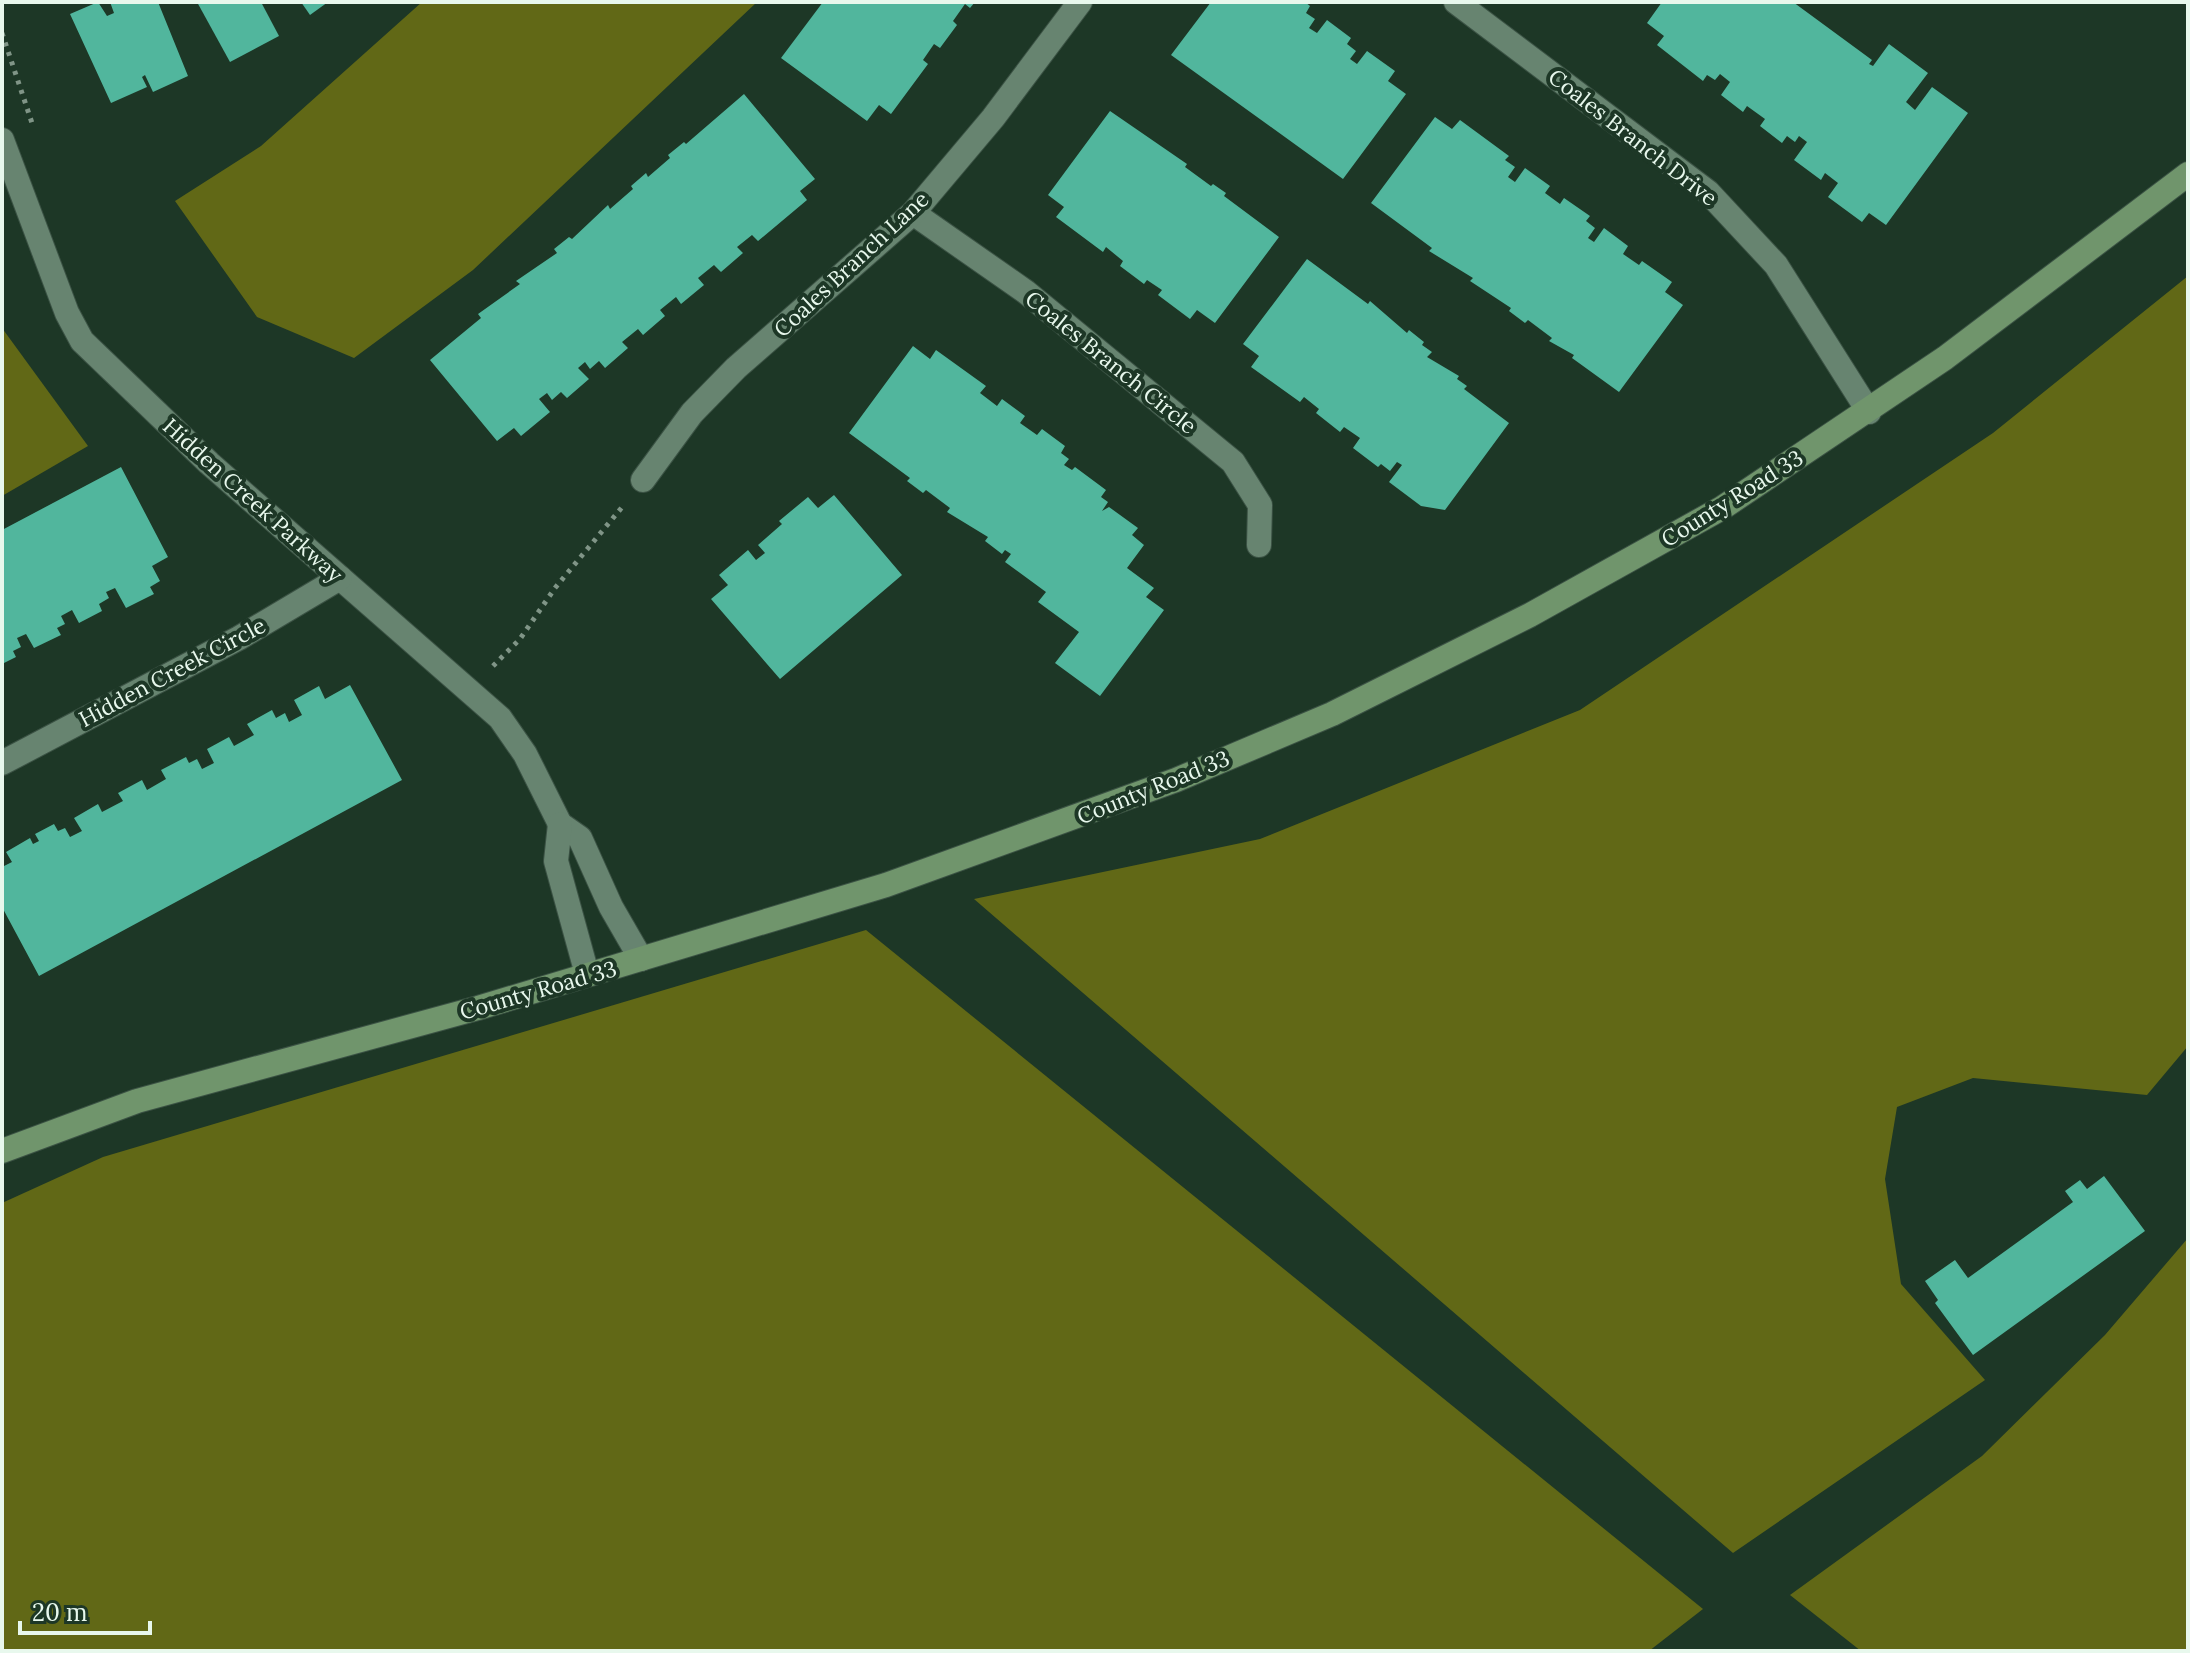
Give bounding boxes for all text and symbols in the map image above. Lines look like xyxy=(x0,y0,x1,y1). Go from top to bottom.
street label: Coales Branch Drive xyxy=(1543,62,1723,212)
street label: Coales Branch Lane xyxy=(768,185,934,343)
street label: Coales Branch Circle xyxy=(1020,284,1202,440)
street label: Hidden Creek Parkway xyxy=(157,412,349,588)
street label: County Road 33 xyxy=(1656,443,1808,553)
street label: Hidden Creek Circle xyxy=(74,611,270,733)
street label: County Road 33 xyxy=(1073,744,1233,830)
street label: County Road 33 xyxy=(456,954,620,1026)
scale bar xyxy=(20,1585,150,1635)
text: 20 m xyxy=(32,1597,88,1628)

